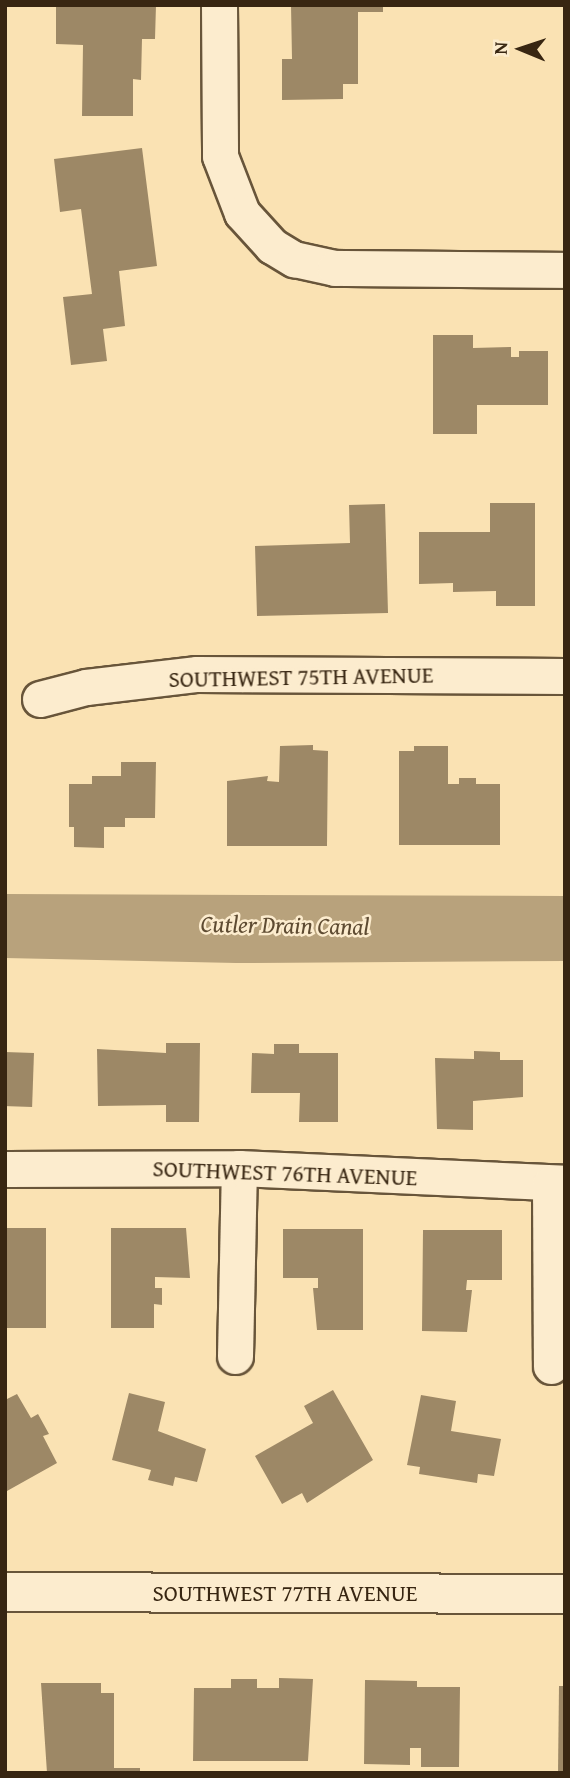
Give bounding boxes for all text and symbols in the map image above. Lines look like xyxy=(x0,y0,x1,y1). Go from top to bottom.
north arrow xyxy=(486,14,556,84)
text: N xyxy=(486,41,514,55)
street label: SOUTHWEST 75TH AVENUE xyxy=(168,661,434,693)
water label: Cutler Drain Canal xyxy=(200,909,370,941)
street label: SOUTHWEST 76TH AVENUE xyxy=(152,1155,418,1191)
street label: SOUTHWEST 77TH AVENUE xyxy=(153,1579,417,1607)

